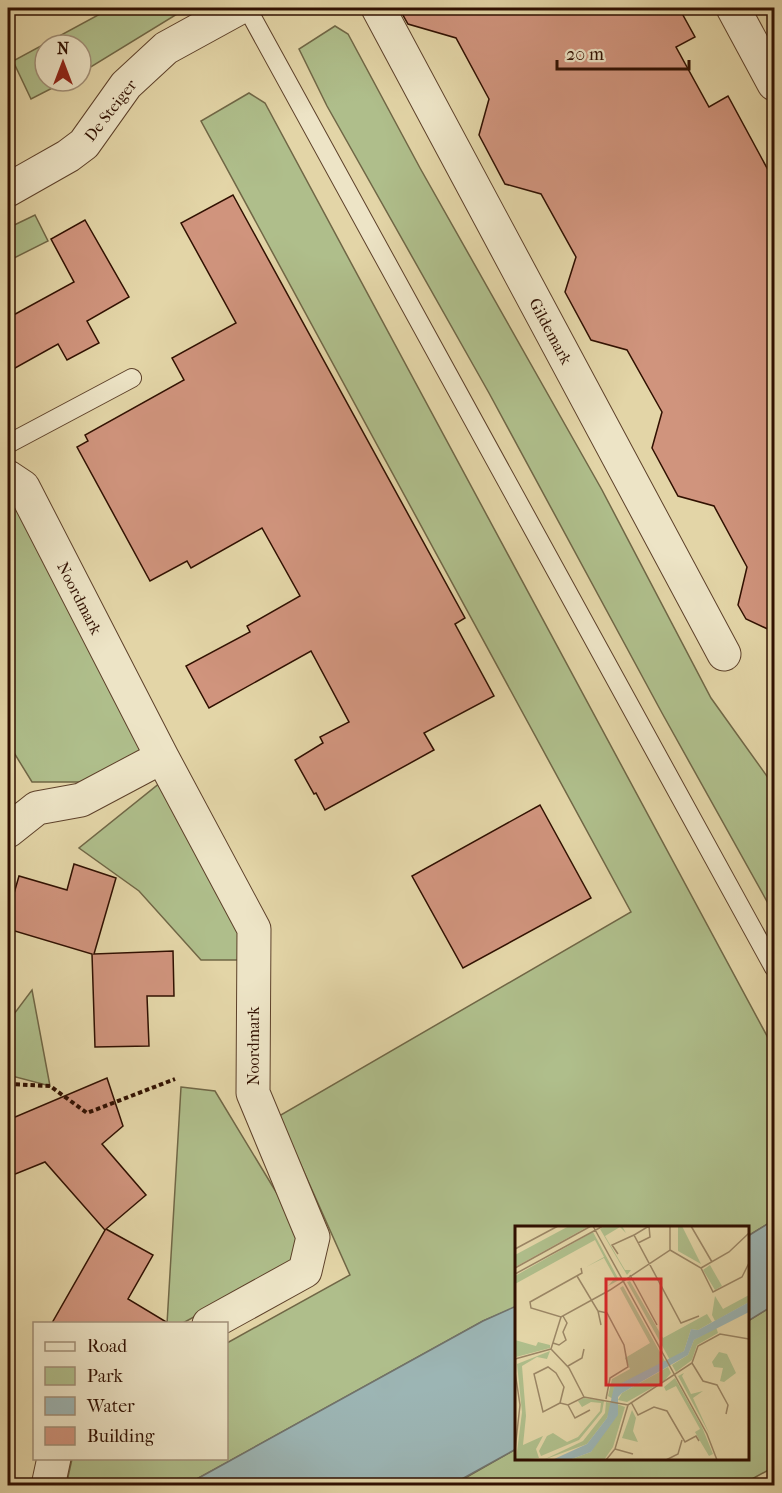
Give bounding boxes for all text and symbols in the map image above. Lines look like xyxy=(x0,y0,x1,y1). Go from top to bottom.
north arrow xyxy=(33,33,93,93)
scale bar xyxy=(557,33,689,71)
text: N xyxy=(57,39,70,58)
text: 20 m xyxy=(566,44,604,65)
street label: De Steiger xyxy=(80,75,141,145)
street label: Gildemark xyxy=(525,295,576,368)
street label: Noordmark xyxy=(53,559,106,638)
street label: Noordmark xyxy=(244,1006,263,1085)
inset map xyxy=(515,1226,749,1460)
legend xyxy=(33,1322,228,1460)
text: Road xyxy=(87,1336,127,1357)
text: Park xyxy=(87,1366,124,1387)
text: Water xyxy=(86,1396,135,1417)
text: Building xyxy=(87,1426,155,1447)

